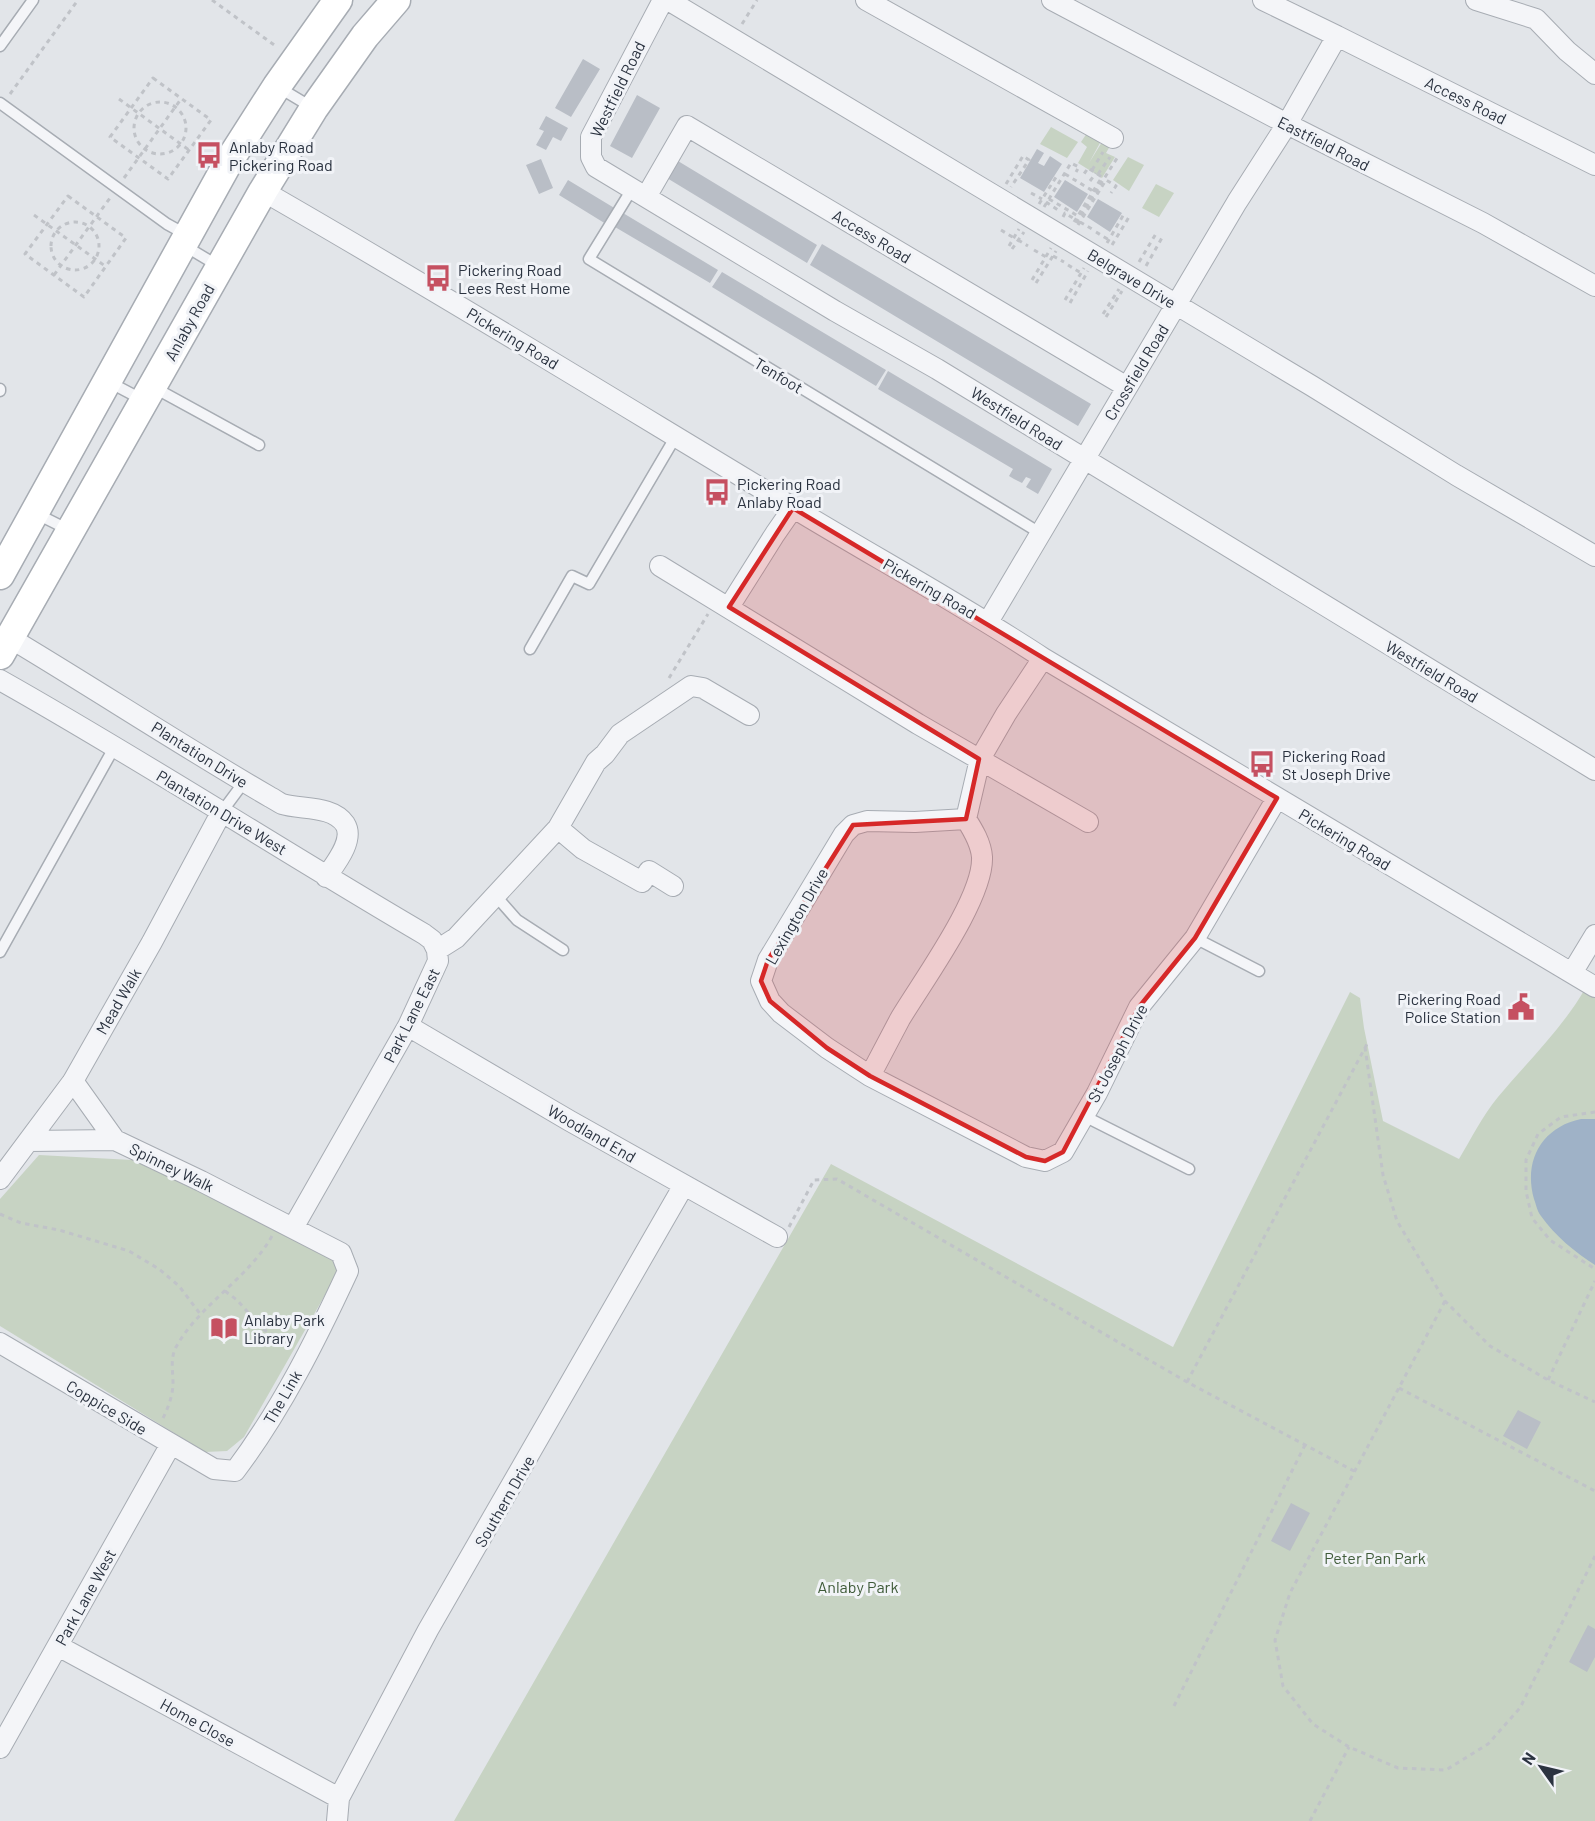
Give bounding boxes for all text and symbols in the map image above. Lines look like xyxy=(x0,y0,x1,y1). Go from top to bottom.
street label: Westfield Road xyxy=(586,38,648,140)
street label: Access Road xyxy=(1422,72,1510,128)
street label: Eastfield Road xyxy=(1275,112,1373,174)
place label: Anlaby Road Pickering Road xyxy=(229,137,333,174)
bus stop icon: Anlaby Road Pickering Road xyxy=(194,140,224,170)
street label: Access Road xyxy=(829,205,915,267)
street label: Belgrave Drive xyxy=(1085,244,1179,312)
place label: Pickering Road Lees Rest Home xyxy=(458,260,571,297)
bus stop icon: Pickering Road Lees Rest Home xyxy=(423,263,453,293)
street label: Anlaby Road xyxy=(160,280,218,364)
street label: Pickering Road xyxy=(464,303,562,373)
street label: Crossfield Road xyxy=(1100,321,1172,423)
street label: Tenfoot xyxy=(751,353,807,397)
street label: Westfield Road xyxy=(968,382,1066,454)
place label: Pickering Road Anlaby Road xyxy=(737,474,841,511)
bus stop icon: Pickering Road Anlaby Road xyxy=(702,477,732,507)
street label: Pickering Road xyxy=(880,554,980,622)
street label: Westfield Road xyxy=(1382,636,1482,706)
street label: Plantation Drive xyxy=(148,717,252,791)
place label: Pickering Road St Joseph Drive xyxy=(1282,746,1391,783)
bus stop icon: Pickering Road St Joseph Drive xyxy=(1247,749,1277,779)
street label: Plantation Drive West xyxy=(154,766,290,858)
street label: Pickering Road xyxy=(1296,804,1394,874)
street label: Lexington Drive xyxy=(761,864,831,968)
street label: Mead Walk xyxy=(91,965,145,1037)
street label: Park Lane East xyxy=(379,965,443,1065)
place label: Pickering Road Police Station xyxy=(1397,989,1501,1026)
public building icon: Pickering Road Police Station xyxy=(1506,992,1536,1022)
street label: St Joseph Drive xyxy=(1083,1000,1151,1106)
street label: Woodland End xyxy=(545,1100,639,1166)
street label: Spinney Walk xyxy=(127,1138,217,1196)
place label: Anlaby Park Library xyxy=(244,1310,325,1347)
library icon: Anlaby Park Library xyxy=(209,1313,239,1343)
street label: The Link xyxy=(259,1367,305,1427)
street label: Coppice Side xyxy=(63,1375,151,1439)
street label: Southern Drive xyxy=(470,1452,538,1550)
street label: Park Lane West xyxy=(51,1545,119,1649)
park label: Peter Pan Park xyxy=(1324,1548,1426,1567)
park label: Anlaby Park xyxy=(818,1577,898,1596)
street label: Home Close xyxy=(157,1694,239,1750)
north arrow xyxy=(1511,1737,1571,1797)
text: N xyxy=(1517,1749,1539,1768)

